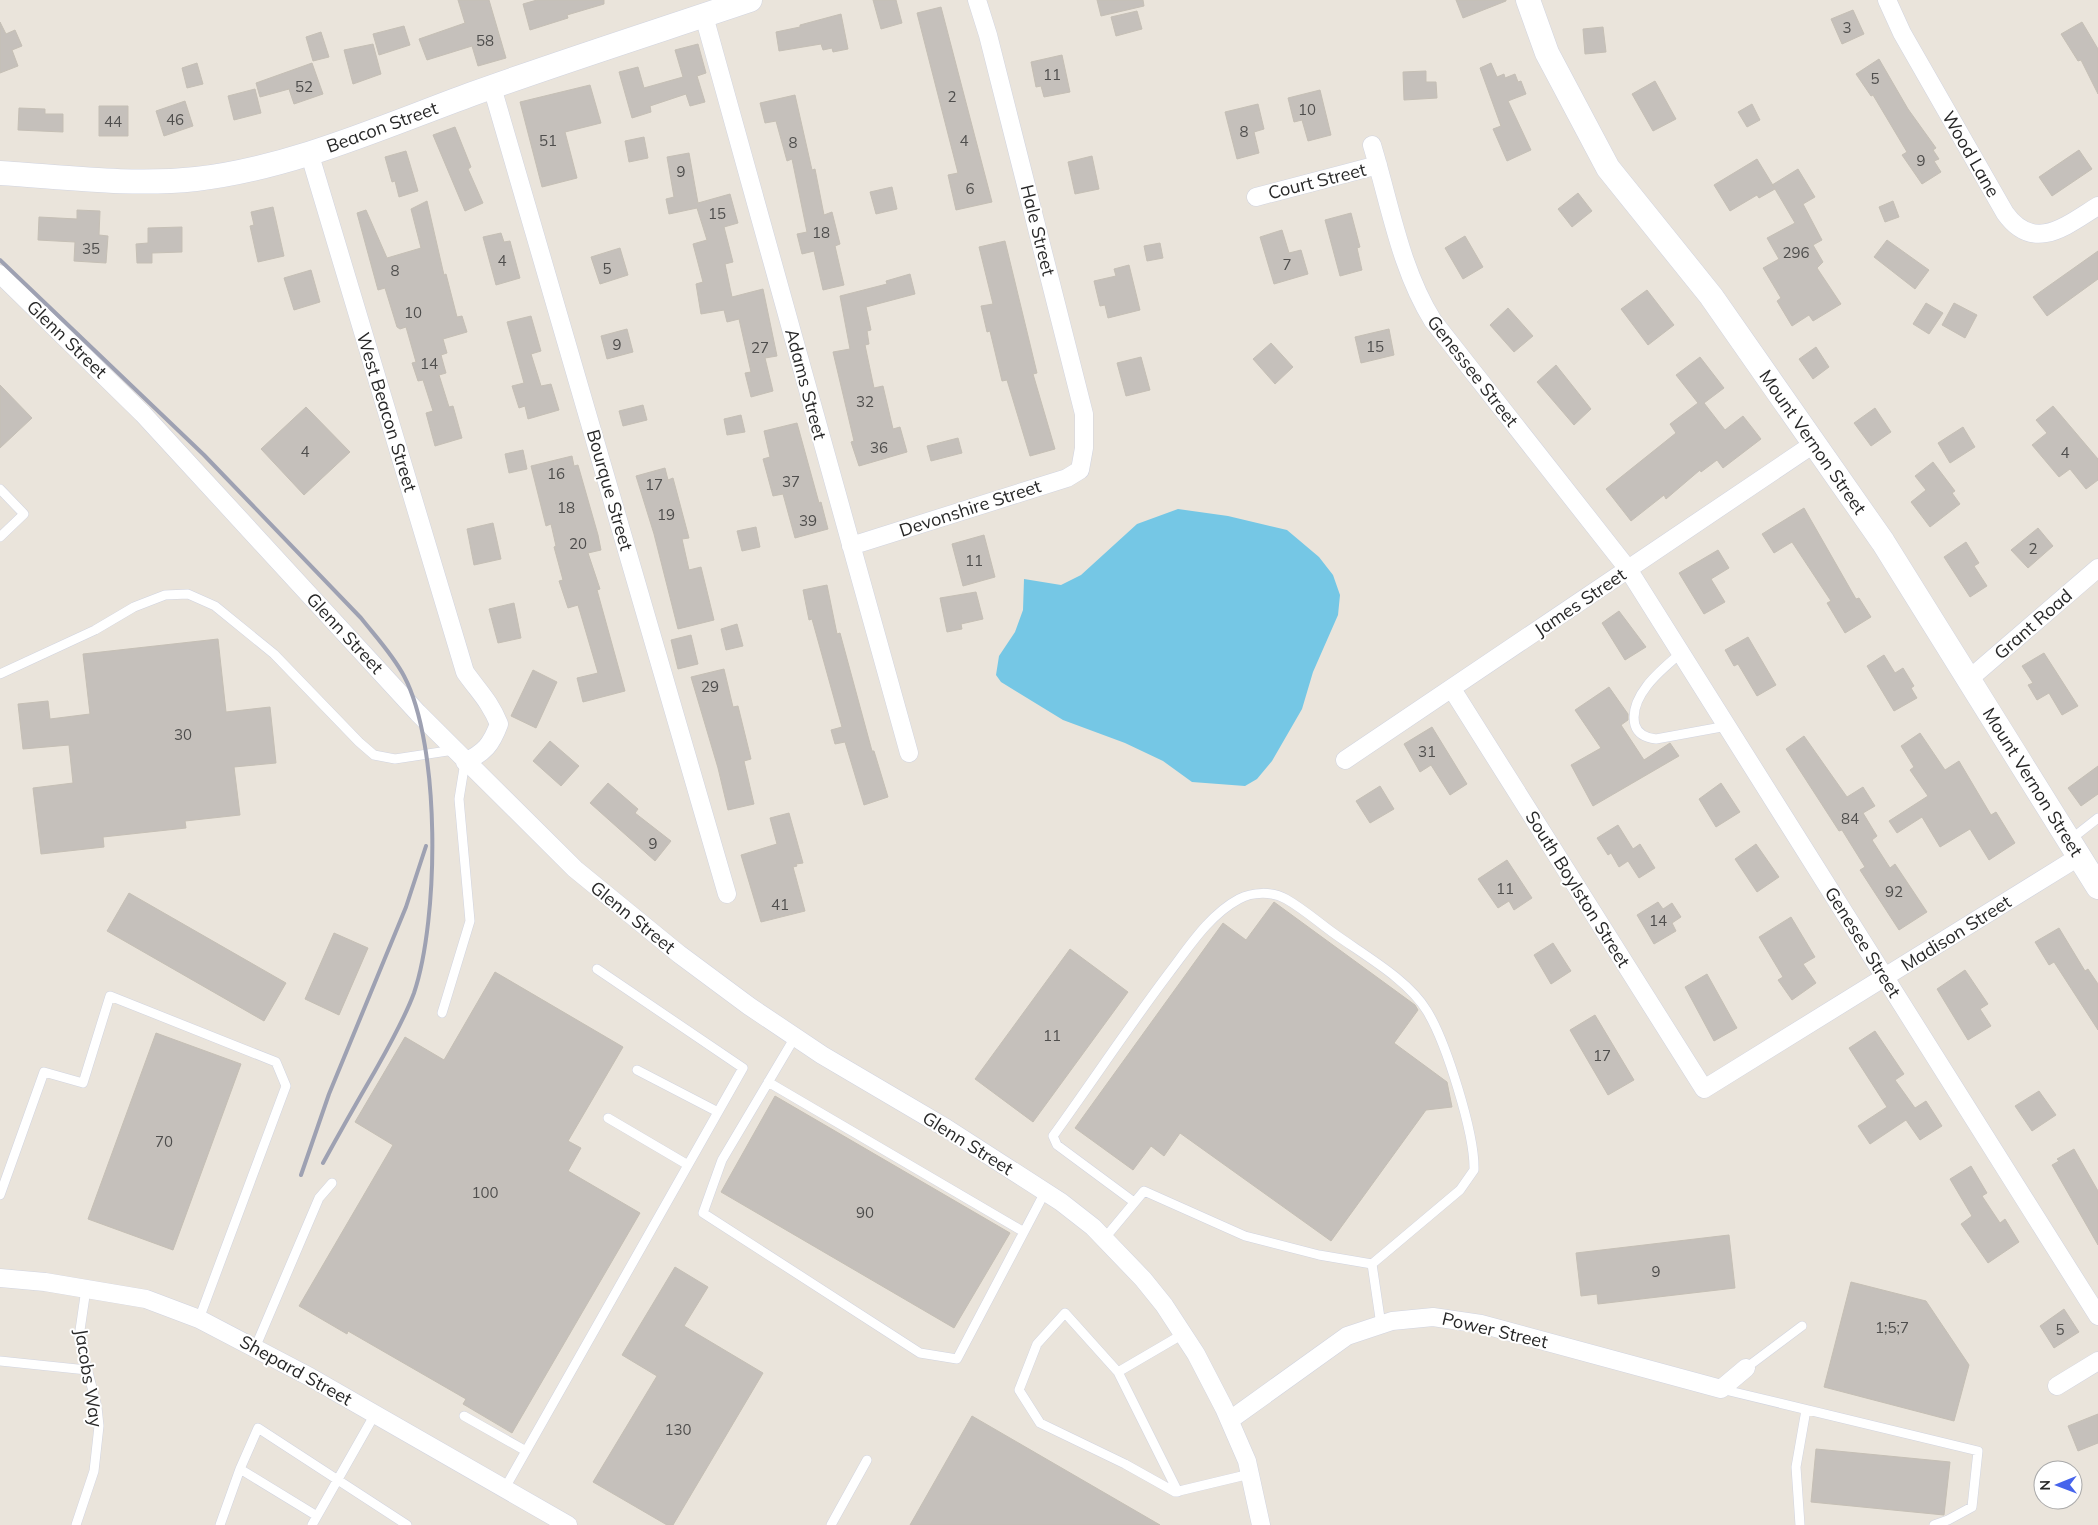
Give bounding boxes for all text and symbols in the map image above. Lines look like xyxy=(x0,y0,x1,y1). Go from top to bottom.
house number: 3 xyxy=(1842,18,1852,37)
house number: 58 xyxy=(476,31,494,50)
house number: 11 xyxy=(1043,65,1061,84)
house number: 5 xyxy=(1870,69,1880,88)
house number: 52 xyxy=(295,77,313,96)
house number: 2 xyxy=(947,87,957,106)
street label: Beacon Street xyxy=(323,96,441,158)
house number: 10 xyxy=(1298,100,1316,119)
street label: Wood Lane xyxy=(1937,107,2005,201)
house number: 46 xyxy=(166,110,184,129)
house number: 44 xyxy=(104,112,122,131)
house number: 8 xyxy=(1239,122,1249,141)
house number: 51 xyxy=(539,131,557,150)
house number: 4 xyxy=(959,131,969,150)
house number: 8 xyxy=(788,133,798,152)
house number: 9 xyxy=(1916,151,1926,170)
street label: Court Street xyxy=(1266,158,1368,204)
house number: 9 xyxy=(676,162,686,181)
house number: 6 xyxy=(965,179,975,198)
street label: Hale Street xyxy=(1016,182,1060,278)
house number: 15 xyxy=(708,204,726,223)
house number: 18 xyxy=(812,223,830,242)
house number: 35 xyxy=(82,239,100,258)
house number: 296 xyxy=(1782,243,1810,262)
house number: 4 xyxy=(497,251,507,270)
house number: 7 xyxy=(1282,255,1292,274)
house number: 5 xyxy=(602,259,612,278)
house number: 8 xyxy=(390,261,400,280)
street label: Glenn Street xyxy=(22,295,112,383)
house number: 10 xyxy=(404,303,422,322)
street label: Genessee Street xyxy=(1422,311,1524,431)
street label: Adams Street xyxy=(780,326,832,442)
street label: West Beacon Street xyxy=(352,330,422,494)
house number: 9 xyxy=(612,335,622,354)
house number: 15 xyxy=(1366,337,1384,356)
house number: 27 xyxy=(751,338,769,357)
house number: 14 xyxy=(420,354,438,373)
street label: Mount Vernon Street xyxy=(1754,365,1872,519)
house number: 32 xyxy=(856,392,874,411)
street label: Bourque Street xyxy=(582,427,638,553)
house number: 36 xyxy=(870,438,888,457)
house number: 4 xyxy=(300,442,310,461)
house number: 4 xyxy=(2060,443,2070,462)
house number: 16 xyxy=(547,464,565,483)
house number: 37 xyxy=(782,472,800,491)
street label: Devonshire Street xyxy=(896,474,1044,542)
house number: 17 xyxy=(645,475,663,494)
house number: 18 xyxy=(557,498,575,517)
house number: 19 xyxy=(657,505,675,524)
house number: 39 xyxy=(799,511,817,530)
house number: 20 xyxy=(569,534,587,553)
house number: 2 xyxy=(2028,539,2038,558)
house number: 11 xyxy=(965,551,983,570)
street label: James Street xyxy=(1530,563,1630,641)
street label: Grant Road xyxy=(1989,584,2077,664)
street label: Glenn Street xyxy=(302,588,388,678)
house number: 29 xyxy=(701,677,719,696)
street label: Mount Vernon Street xyxy=(1978,703,2088,861)
house number: 30 xyxy=(174,725,192,744)
house number: 31 xyxy=(1418,742,1436,761)
street label: South Boylston Street xyxy=(1521,807,1635,971)
house number: 84 xyxy=(1841,809,1859,828)
house number: 9 xyxy=(648,834,658,853)
street label: Glenn Street xyxy=(586,876,680,958)
house number: 11 xyxy=(1496,879,1514,898)
street label: Genesee Street xyxy=(1820,882,1906,1002)
house number: 92 xyxy=(1885,882,1903,901)
street label: Madison Street xyxy=(1897,890,2015,976)
house number: 41 xyxy=(771,895,789,914)
house number: 14 xyxy=(1649,911,1667,930)
house number: 11 xyxy=(1043,1026,1061,1045)
house number: 17 xyxy=(1593,1046,1611,1065)
street label: Glenn Street xyxy=(918,1106,1018,1180)
house number: 70 xyxy=(155,1132,173,1151)
house number: 100 xyxy=(471,1183,499,1202)
house number: 90 xyxy=(856,1203,874,1222)
house number: 9 xyxy=(1651,1262,1661,1281)
street label: Power Street xyxy=(1440,1307,1550,1353)
house number: 1;5;7 xyxy=(1875,1318,1909,1337)
house number: 5 xyxy=(2055,1320,2065,1339)
street label: Jacobs Way xyxy=(70,1327,108,1429)
street label: Shepard Street xyxy=(236,1330,356,1410)
house number: 130 xyxy=(664,1420,692,1439)
north arrow xyxy=(2033,1460,2083,1510)
text: N xyxy=(2036,1480,2054,1491)

